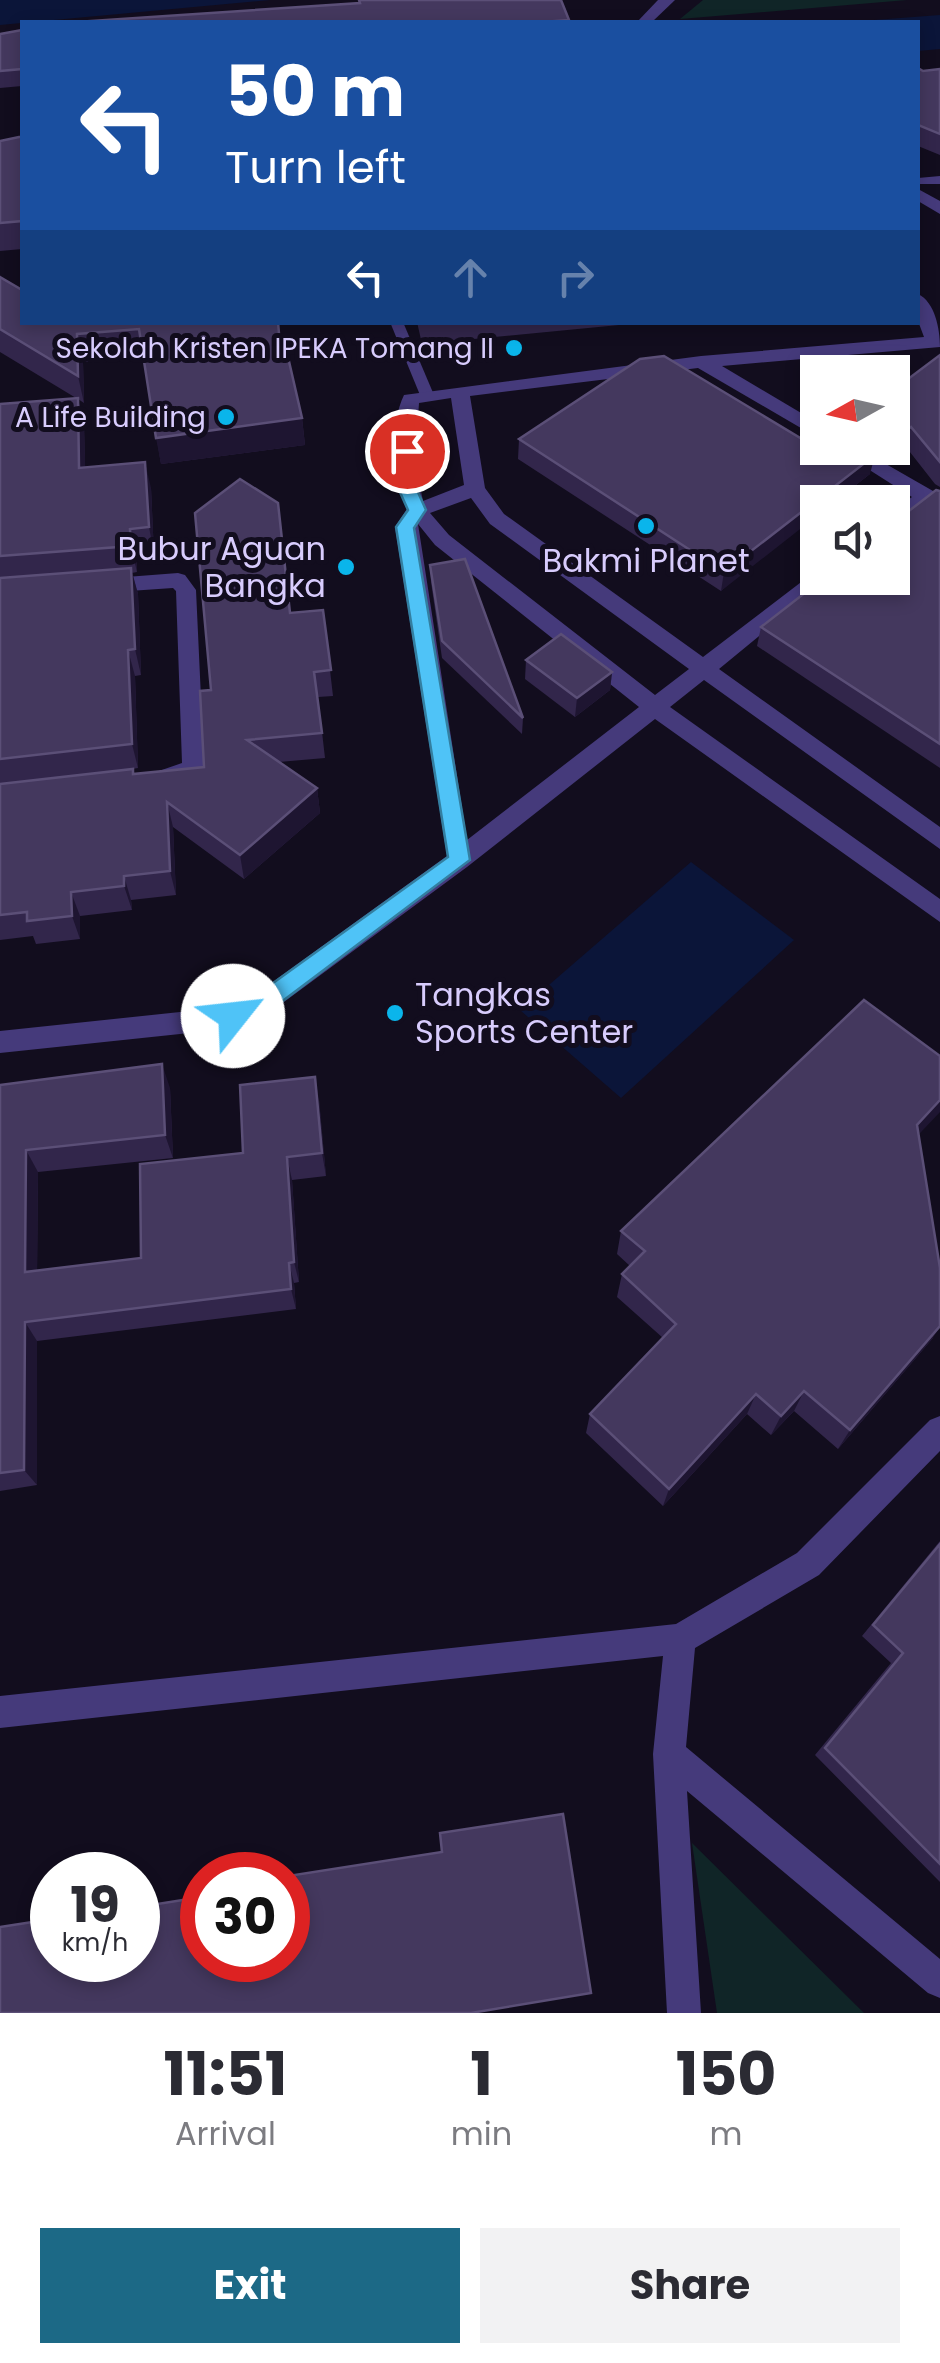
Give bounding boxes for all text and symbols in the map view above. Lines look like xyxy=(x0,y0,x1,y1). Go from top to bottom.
text: 50 m xyxy=(225,42,405,141)
icon: left xyxy=(60,60,190,190)
text: Turn left xyxy=(225,136,406,199)
icon: left xyxy=(338,250,393,305)
icon: ahead xyxy=(443,250,498,305)
icon: right xyxy=(548,250,603,305)
place label: Sekolah Kristen IPEKA Tomang II xyxy=(55,329,494,368)
marker: Sekolah Kristen IPEKA Tomang II xyxy=(503,337,525,359)
north arrow xyxy=(800,355,910,465)
map controls xyxy=(800,355,910,595)
place label: A Life Building xyxy=(15,398,206,437)
marker: A Life Building xyxy=(215,406,237,428)
pin xyxy=(365,409,450,494)
icon: arrive xyxy=(380,424,435,479)
button: sound xyxy=(800,485,910,595)
marker: Bakmi Planet xyxy=(635,515,657,537)
place label: Bubur Aguan Bangka xyxy=(118,526,326,608)
place label: Bakmi Planet xyxy=(542,538,750,583)
marker: Bubur Aguan Bangka xyxy=(335,556,357,578)
position arrow xyxy=(181,964,285,1068)
place label: Tangkas Sports Center xyxy=(415,972,633,1054)
marker: Tangkas Sports Center xyxy=(384,1002,406,1024)
speed limit sign: 30 xyxy=(180,1852,310,1982)
text: 19 xyxy=(70,1869,120,1940)
text: km/h xyxy=(62,1925,128,1960)
text: 11:51 xyxy=(164,2032,287,2116)
text: 1 xyxy=(470,2032,493,2116)
text: 150 xyxy=(676,2032,776,2116)
text: Arrival xyxy=(175,2111,276,2156)
text: min xyxy=(451,2111,512,2156)
text: m xyxy=(710,2111,743,2156)
button: Exit xyxy=(40,2228,460,2343)
button: Share xyxy=(480,2228,900,2343)

